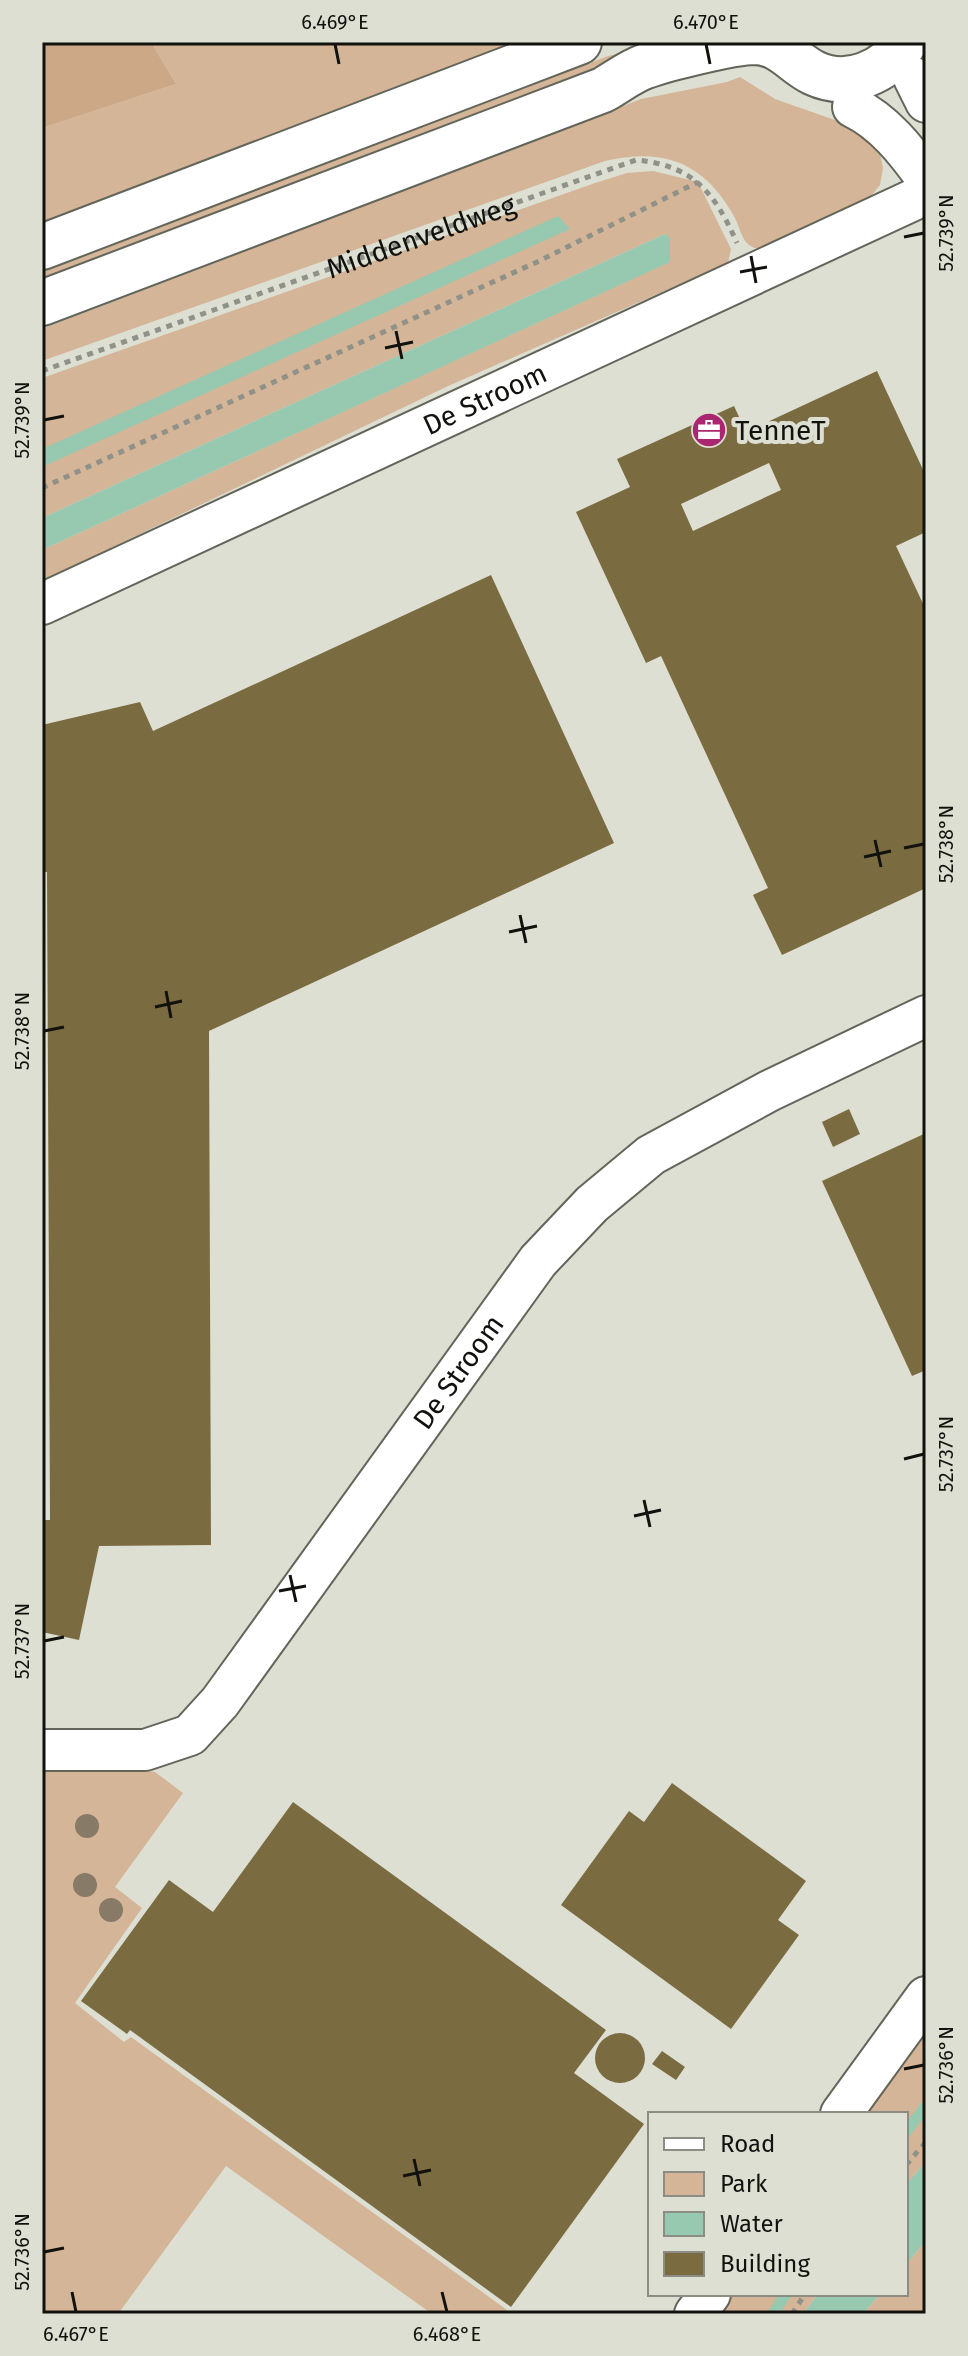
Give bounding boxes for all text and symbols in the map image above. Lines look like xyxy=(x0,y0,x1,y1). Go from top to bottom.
text: 6.469°E xyxy=(301,10,369,34)
text: 6.470°E xyxy=(673,10,739,34)
street label: Middenveldweg xyxy=(322,188,520,285)
text: 52.739°N xyxy=(934,194,958,272)
street label: De Stroom xyxy=(418,356,552,442)
text: 52.739°N xyxy=(10,381,34,459)
office icon: TenneT xyxy=(690,411,728,449)
place label: TenneT xyxy=(735,414,826,447)
text: 52.738°N xyxy=(934,805,958,883)
text: 52.738°N xyxy=(10,992,34,1070)
street label: De Stroom xyxy=(406,1308,510,1435)
text: 52.737°N xyxy=(934,1416,958,1492)
text: 52.737°N xyxy=(10,1603,34,1679)
text: 52.736°N xyxy=(934,2026,958,2104)
legend xyxy=(648,2112,908,2296)
text: Road xyxy=(720,2130,775,2158)
text: Park xyxy=(720,2170,768,2198)
text: Water xyxy=(720,2210,784,2238)
text: 52.736°N xyxy=(10,2213,34,2291)
text: Building xyxy=(720,2250,810,2278)
text: 6.467°E xyxy=(43,2322,109,2346)
text: 6.468°E xyxy=(413,2322,481,2346)

